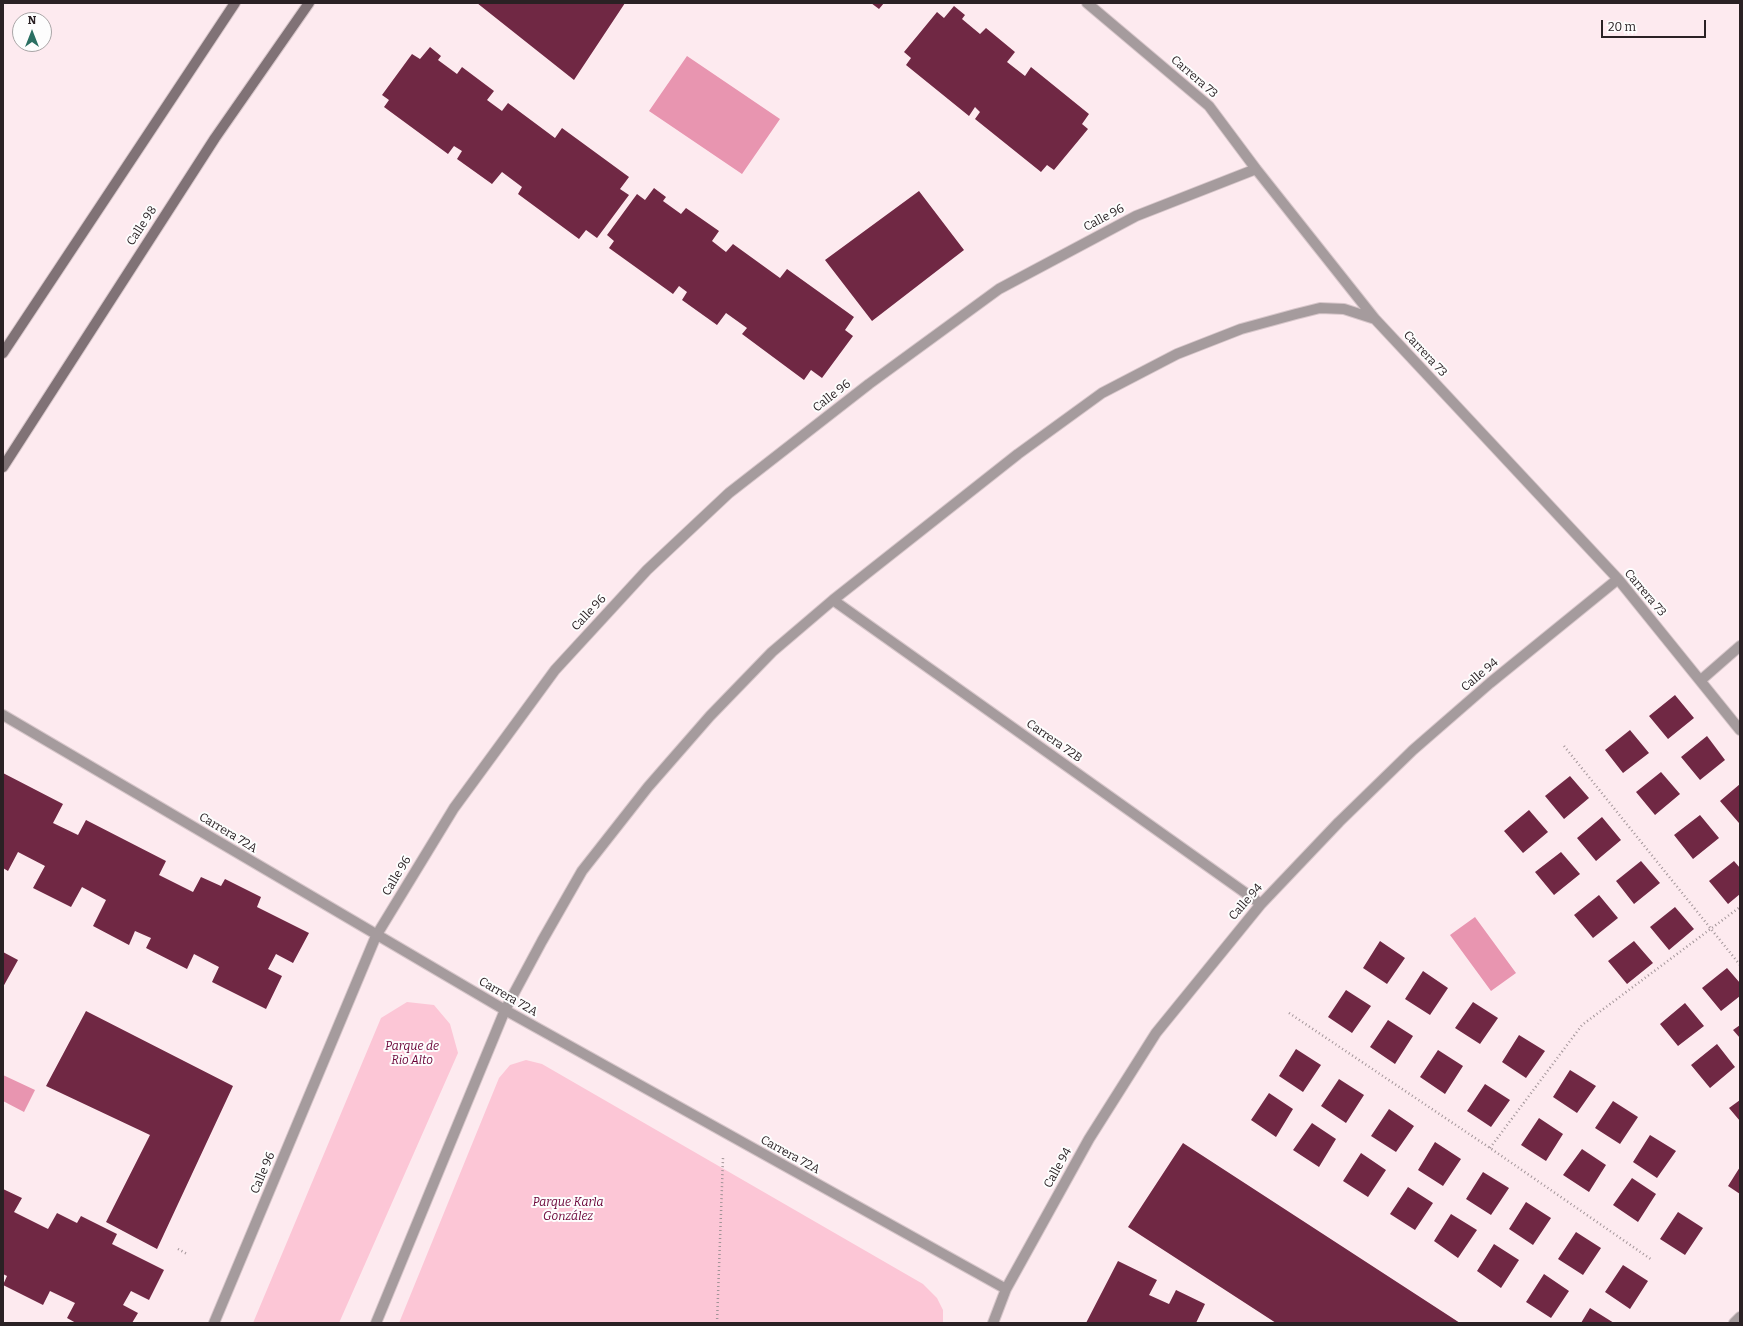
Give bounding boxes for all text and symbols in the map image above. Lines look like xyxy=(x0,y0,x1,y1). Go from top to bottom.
north arrow xyxy=(12,12,52,52)
scale bar xyxy=(1603,12,1708,38)
text: N xyxy=(28,14,36,27)
text: 20 m xyxy=(1608,20,1636,34)
street label: Carrera 73 xyxy=(1168,53,1220,101)
street label: Calle 96 xyxy=(1081,201,1127,235)
street label: Calle 98 xyxy=(124,204,160,248)
street label: Carrera 73 xyxy=(1400,328,1450,380)
street label: Calle 96 xyxy=(810,377,854,415)
street label: Carrera 73 xyxy=(1621,566,1669,620)
street label: Calle 96 xyxy=(569,592,609,634)
street label: Calle 94 xyxy=(1459,655,1501,695)
street label: Carrera 72B xyxy=(1023,716,1085,766)
street label: Carrera 72A xyxy=(196,810,260,856)
street label: Calle 96 xyxy=(379,853,415,899)
street label: Calle 94 xyxy=(1226,881,1266,923)
street label: Carrera 72A xyxy=(476,974,540,1020)
park label: Parque de Rio Alto xyxy=(385,1040,439,1068)
street label: Carrera 72A xyxy=(758,1133,822,1177)
street label: Calle 94 xyxy=(1041,1145,1075,1191)
street label: Calle 96 xyxy=(248,1150,278,1196)
park label: Parque Karla González xyxy=(533,1196,603,1224)

